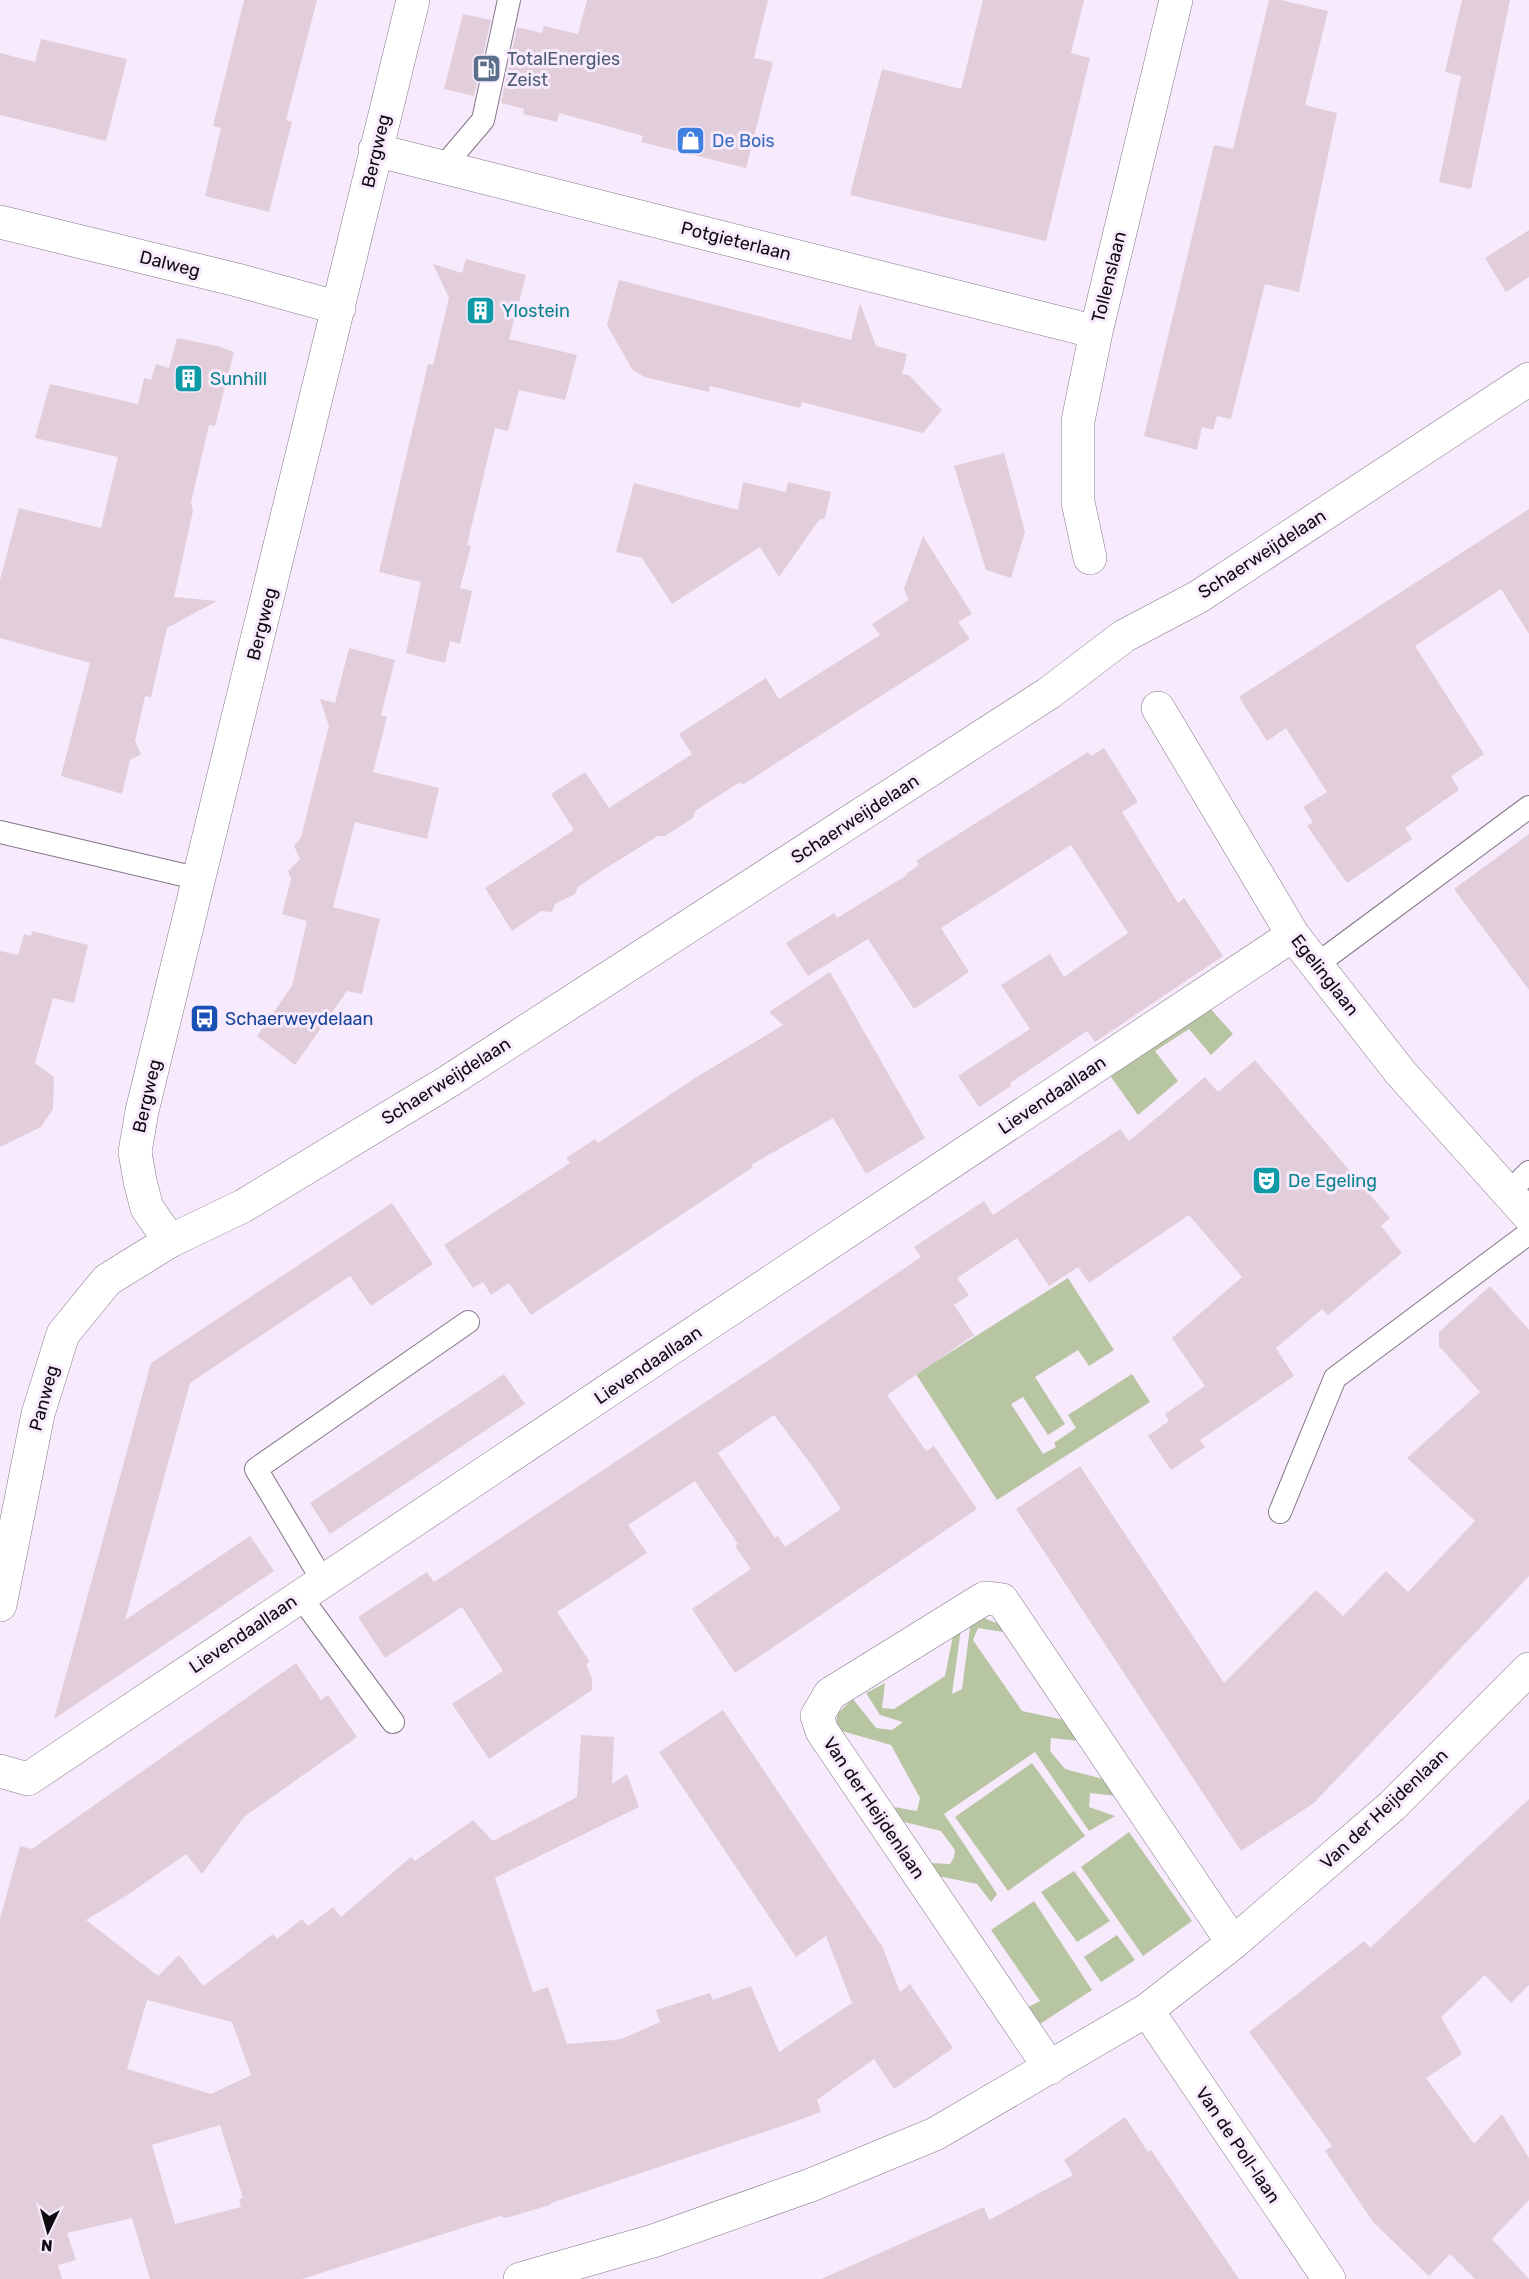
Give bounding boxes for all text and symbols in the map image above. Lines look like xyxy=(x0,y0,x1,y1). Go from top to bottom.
place label: TotalEnergies Zeist xyxy=(507,48,620,91)
fuel station icon: TotalEnergies Zeist xyxy=(470,53,502,85)
street label: Bergweg xyxy=(357,112,395,190)
shop icon: De Bois xyxy=(675,125,707,157)
place label: De Bois xyxy=(712,130,775,152)
street label: Potgieterlaan xyxy=(679,217,793,265)
street label: Tollenslaan xyxy=(1087,229,1131,325)
street label: Dalweg xyxy=(137,246,203,282)
building icon: Ylostein xyxy=(465,295,497,327)
place label: Ylostein xyxy=(502,300,570,322)
building icon: Sunhill xyxy=(173,363,205,395)
place label: Sunhill xyxy=(210,368,267,390)
street label: Schaerweijdelaan xyxy=(1194,504,1330,604)
street label: Bergweg xyxy=(242,585,282,663)
street label: Schaerweijdelaan xyxy=(787,769,923,869)
street label: Egelinglaan xyxy=(1286,930,1364,1020)
bus stop icon: Schaerweydelaan xyxy=(188,1003,220,1035)
place label: Schaerweydelaan xyxy=(225,1008,373,1030)
street label: Schaerweijdelaan xyxy=(377,1032,515,1130)
street label: Lievendaallaan xyxy=(994,1051,1110,1139)
street label: Bergweg xyxy=(128,1057,166,1135)
theatre icon: De Egeling xyxy=(1251,1165,1283,1197)
place label: De Egeling xyxy=(1288,1170,1377,1192)
street label: Lievendaallaan xyxy=(590,1321,706,1409)
street label: Panweg xyxy=(25,1363,63,1433)
street label: Lievendaallaan xyxy=(185,1590,301,1678)
street label: Van der Heijdenlaan xyxy=(818,1733,930,1883)
street label: Van der Heijdenlaan xyxy=(1316,1744,1452,1874)
street label: Van de Poll-laan xyxy=(1191,2083,1285,2207)
north arrow xyxy=(18,2201,78,2261)
text: N xyxy=(40,2235,53,2255)

